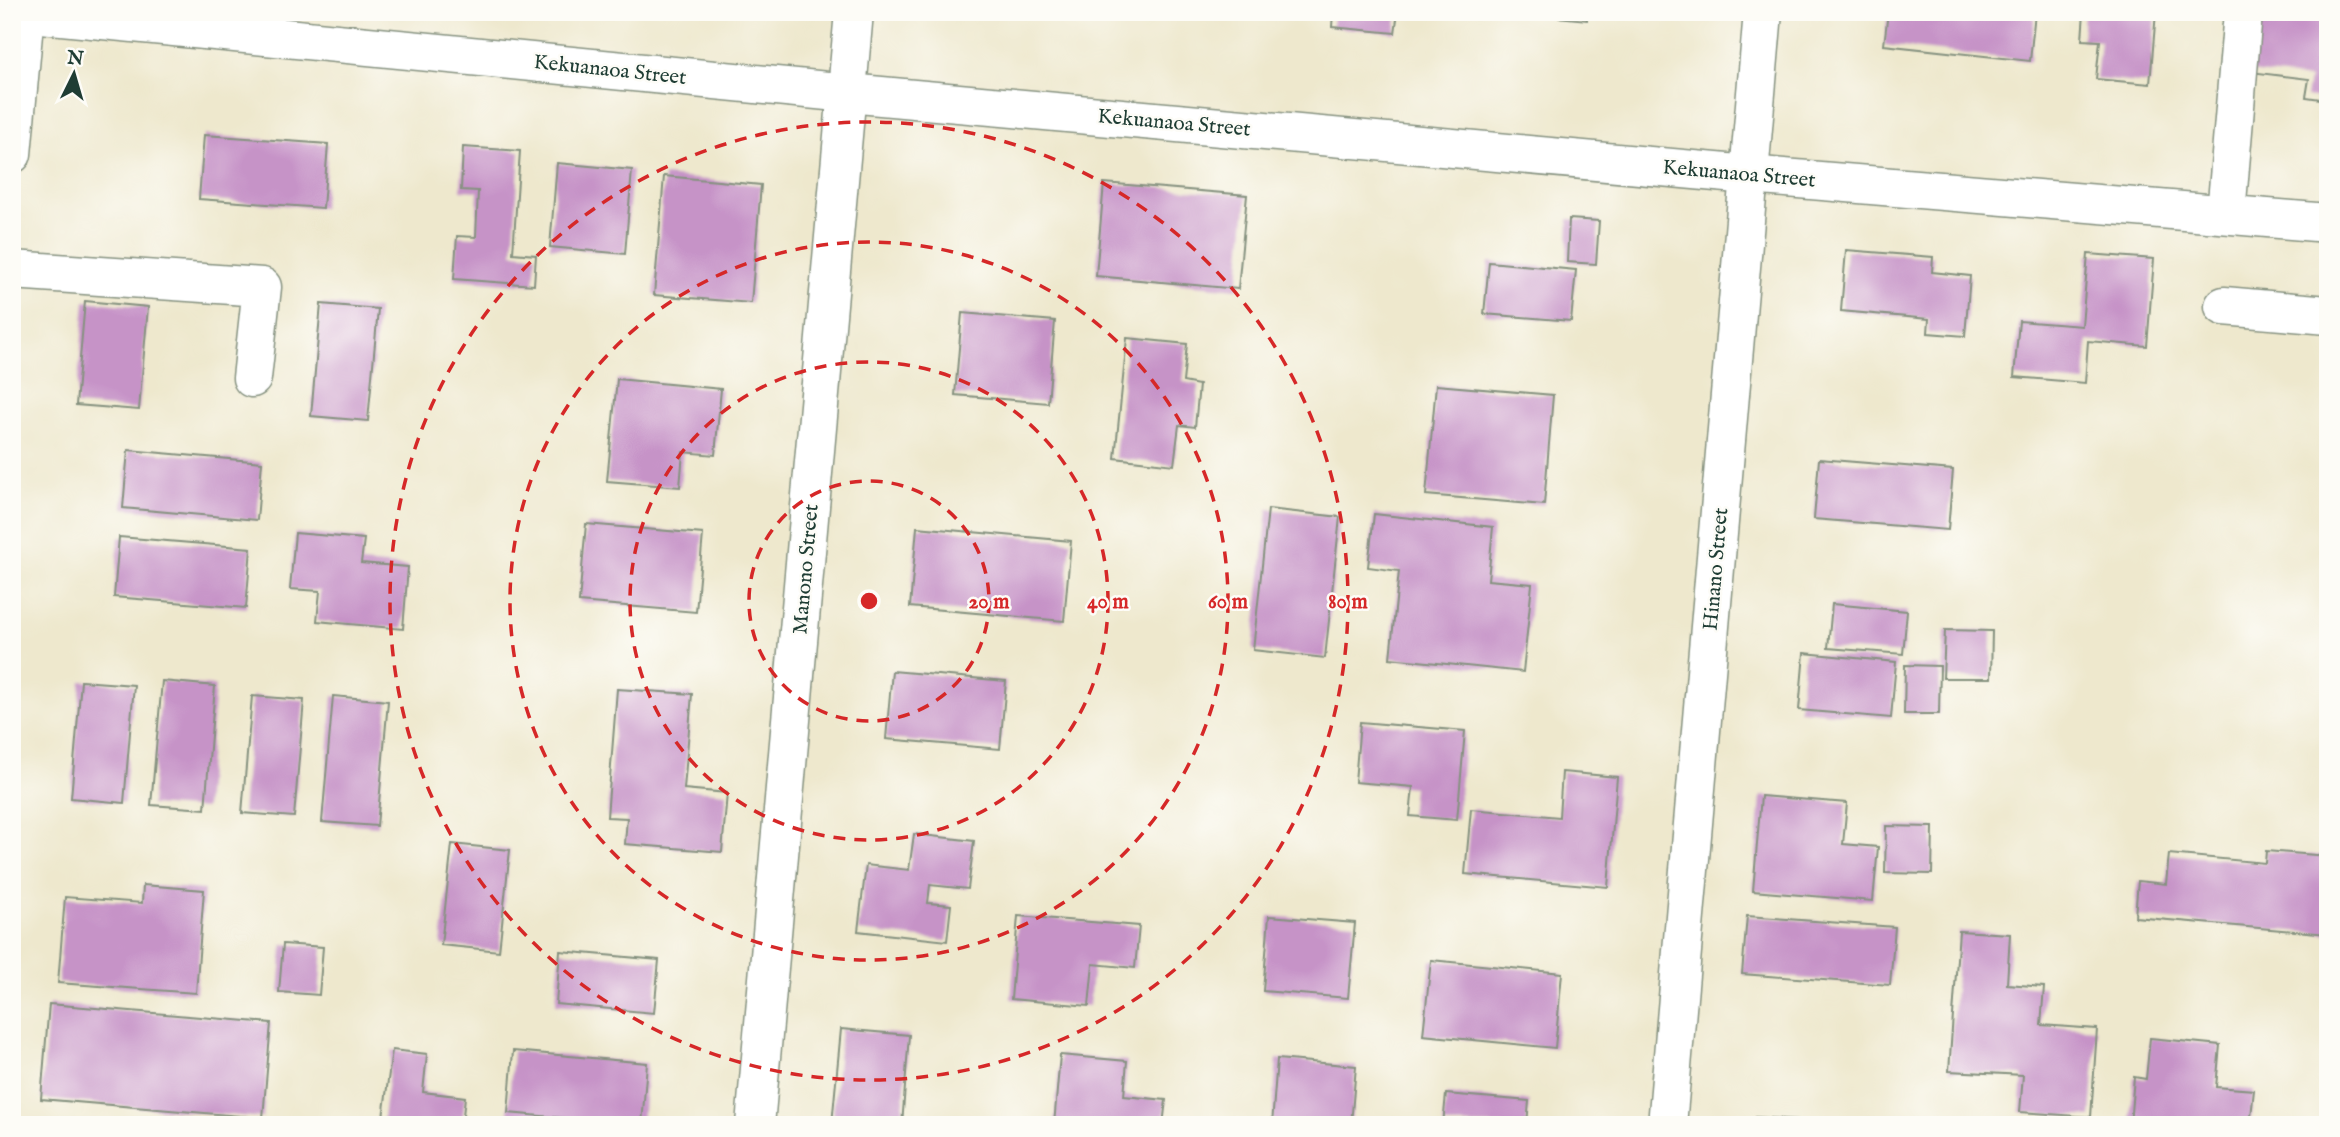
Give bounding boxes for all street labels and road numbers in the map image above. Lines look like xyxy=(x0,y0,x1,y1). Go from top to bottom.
street label: Kekuanaoa Street xyxy=(532,49,688,92)
street label: Kekuanaoa Street xyxy=(1096,103,1251,144)
street label: Kekuanaoa Street xyxy=(1661,154,1816,195)
street label: Manono Street xyxy=(787,503,826,635)
street label: Hinano Street xyxy=(1698,507,1735,632)

